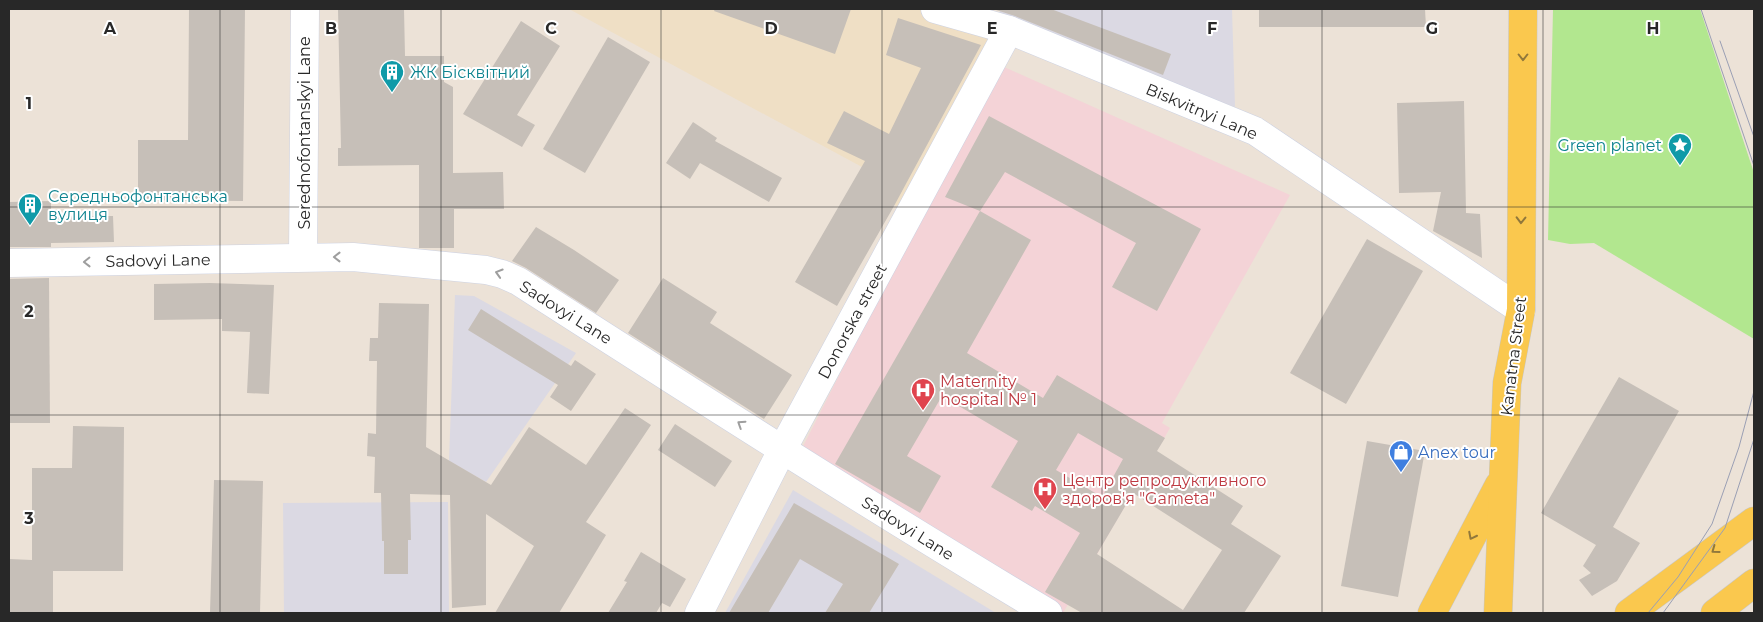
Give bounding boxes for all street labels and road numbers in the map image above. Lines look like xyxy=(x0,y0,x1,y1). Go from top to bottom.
street label: Serednofontanskyi Lane xyxy=(295,36,314,230)
street label: Biskvitnyi Lane xyxy=(1143,79,1261,144)
street label: Sadovyi Lane xyxy=(105,250,211,271)
street label: Donorska street xyxy=(814,260,891,382)
street label: Sadovyi Lane xyxy=(516,277,615,348)
street label: Kanatna Street xyxy=(1497,295,1530,417)
street label: Sadovyi Lane xyxy=(858,493,957,564)

